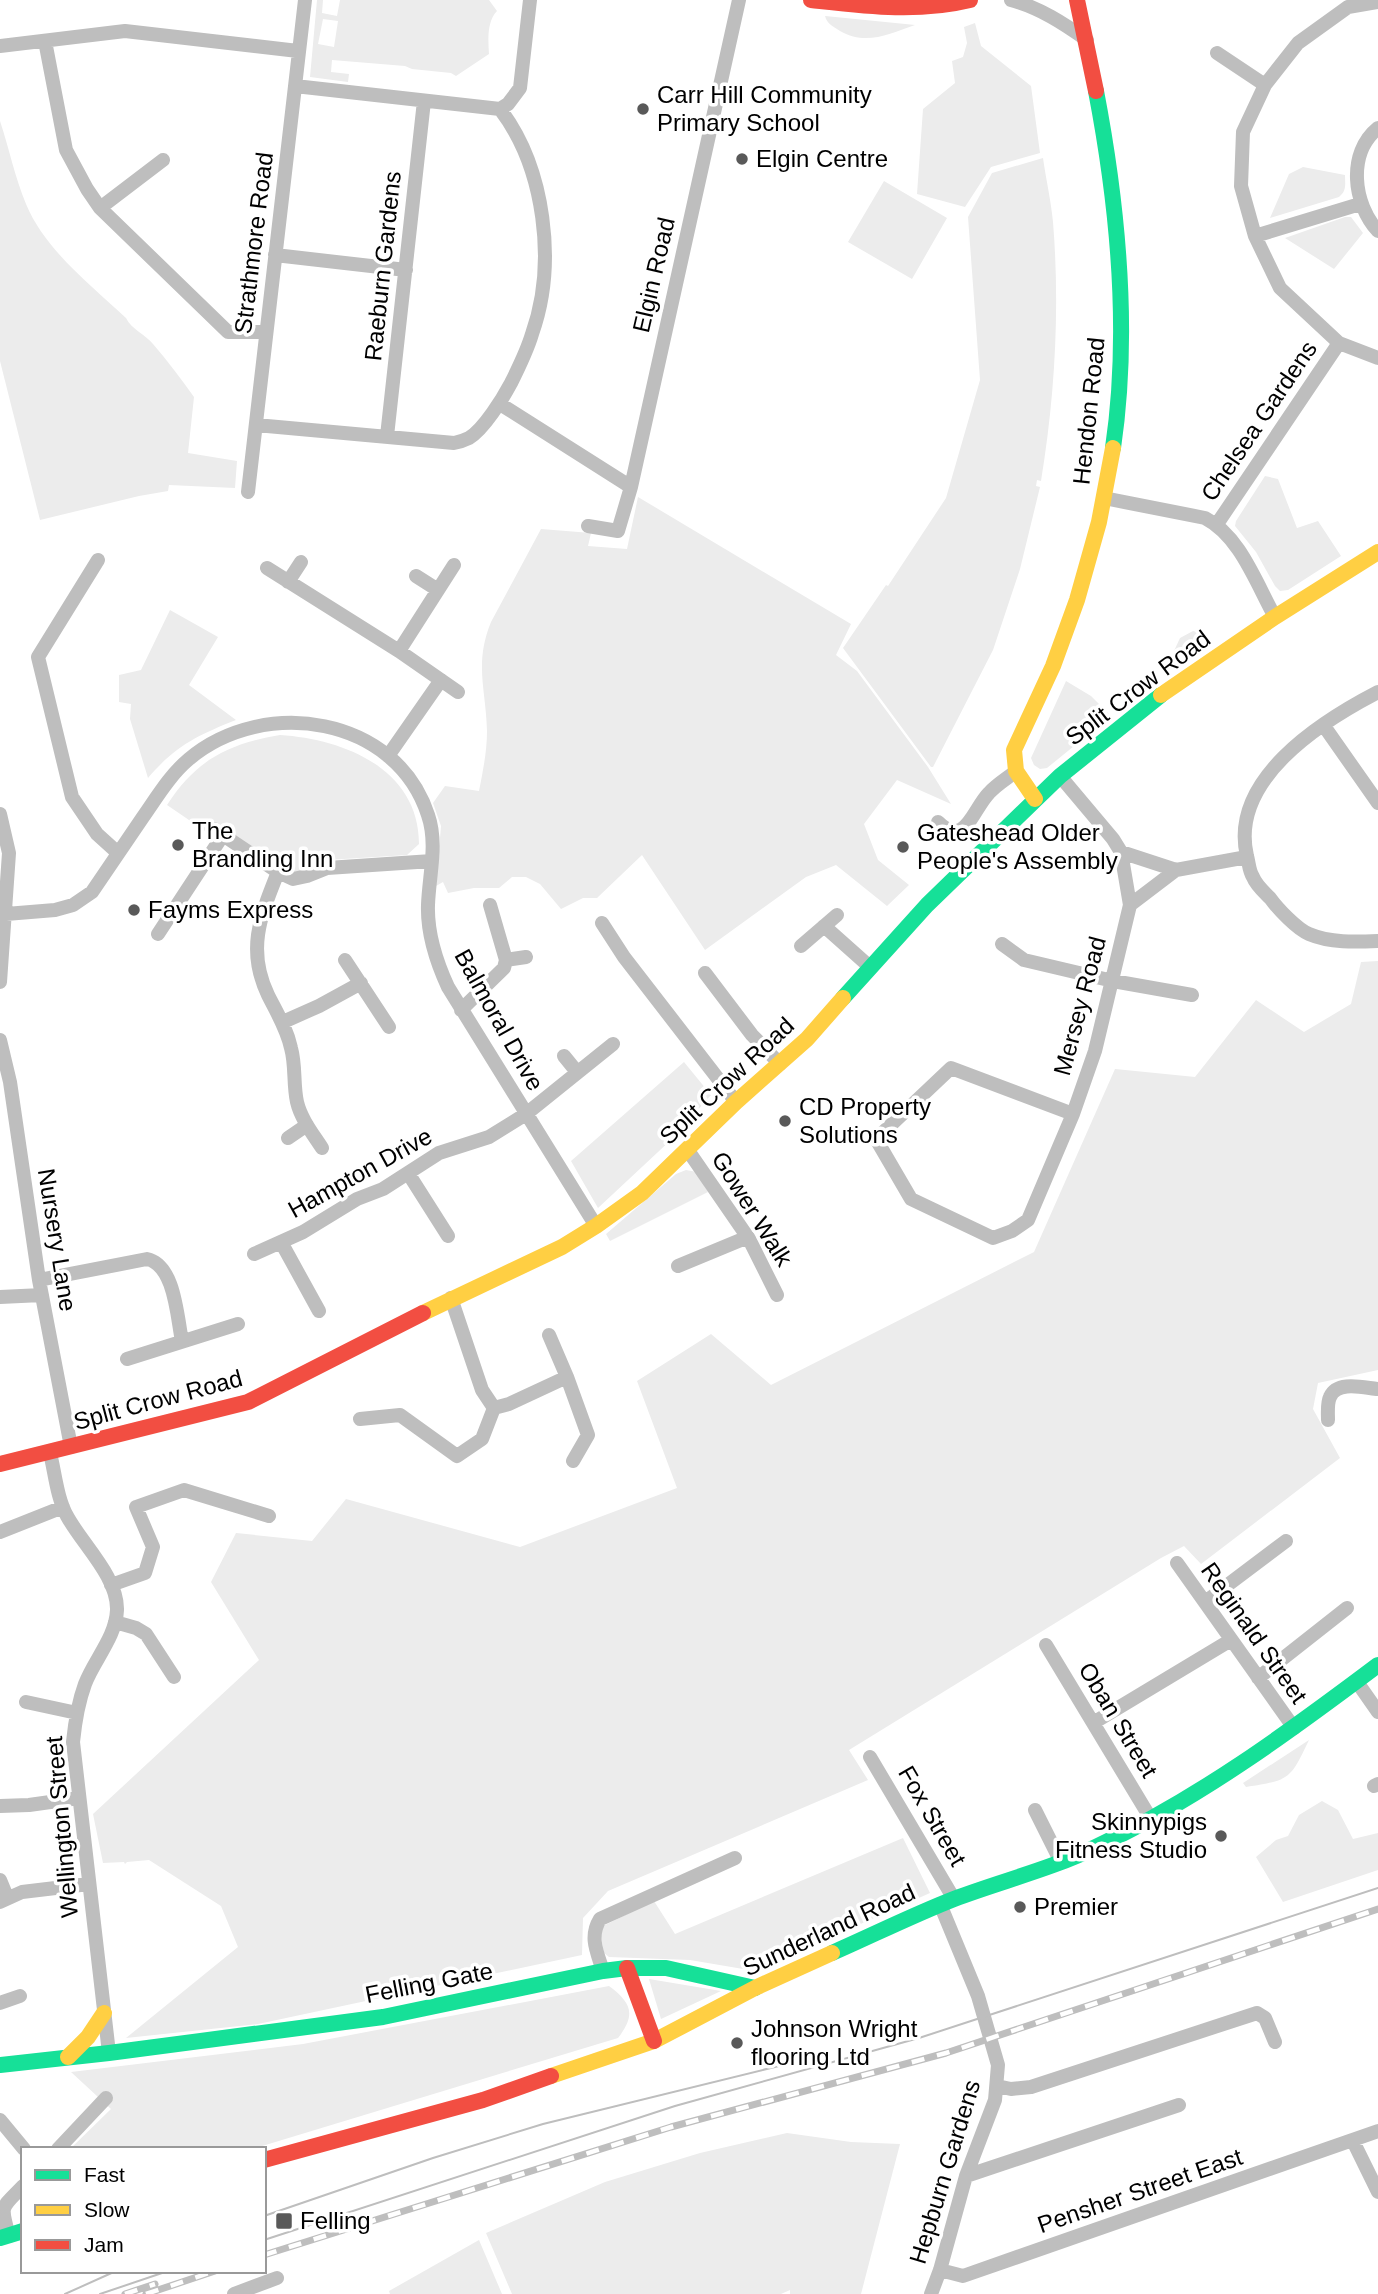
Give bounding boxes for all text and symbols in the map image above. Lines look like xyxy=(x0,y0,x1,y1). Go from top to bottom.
place label: Carr Hill Community Primary School xyxy=(657,81,872,136)
marker: Carr Hill Community Primary School xyxy=(635,101,651,117)
place label: Elgin Centre xyxy=(756,145,888,172)
street label: Strathmore Road xyxy=(229,151,278,335)
marker: Elgin Centre xyxy=(734,151,750,167)
street label: Raeburn Gardens xyxy=(359,170,406,362)
street label: Elgin Road xyxy=(627,215,680,335)
street label: Hendon Road xyxy=(1067,336,1110,486)
street label: Chelsea Gardens xyxy=(1195,336,1322,506)
street label: Split Crow Road xyxy=(1060,625,1215,751)
place label: The Brandling Inn xyxy=(192,817,333,872)
place label: Gateshead Older People's Assembly xyxy=(917,819,1118,874)
marker: The Brandling Inn xyxy=(170,837,186,853)
marker: Gateshead Older People's Assembly xyxy=(895,839,911,855)
place label: Fayms Express xyxy=(148,896,313,923)
marker: Fayms Express xyxy=(126,902,142,918)
street label: Mersey Road xyxy=(1048,933,1111,1078)
street label: Balmoral Drive xyxy=(449,944,549,1095)
street label: Split Crow Road xyxy=(654,1012,799,1150)
place label: CD Property Solutions xyxy=(799,1093,931,1148)
marker: CD Property Solutions xyxy=(777,1113,793,1129)
street label: Hampton Drive xyxy=(283,1122,436,1223)
street label: Gower Walk xyxy=(707,1147,799,1272)
street label: Nursery Lane xyxy=(33,1167,82,1313)
street label: Split Crow Road xyxy=(71,1364,245,1435)
street label: Reginald Street xyxy=(1196,1557,1313,1708)
street label: Oban Street xyxy=(1074,1657,1163,1782)
street label: Wellington Street xyxy=(40,1735,83,1919)
street label: Fox Street xyxy=(893,1761,972,1871)
place label: Skinnypigs Fitness Studio xyxy=(1055,1808,1207,1863)
marker: Skinnypigs Fitness Studio xyxy=(1213,1828,1229,1844)
street label: Sunderland Road xyxy=(738,1878,919,1981)
place label: Premier xyxy=(1034,1893,1118,1920)
marker: Premier xyxy=(1012,1899,1028,1915)
street label: Felling Gate xyxy=(363,1957,495,2008)
place label: Johnson Wright flooring Ltd xyxy=(751,2015,918,2070)
marker: Johnson Wright flooring Ltd xyxy=(729,2035,745,2051)
street label: Hepburn Gardens xyxy=(904,2077,985,2267)
street label: Pensher Street East xyxy=(1034,2143,1246,2238)
legend xyxy=(21,2147,266,2273)
text: Fast xyxy=(84,2163,125,2186)
text: Slow xyxy=(84,2198,130,2221)
place label: Felling xyxy=(300,2207,371,2234)
marker: Felling xyxy=(274,2211,294,2231)
text: Jam xyxy=(84,2233,124,2256)

